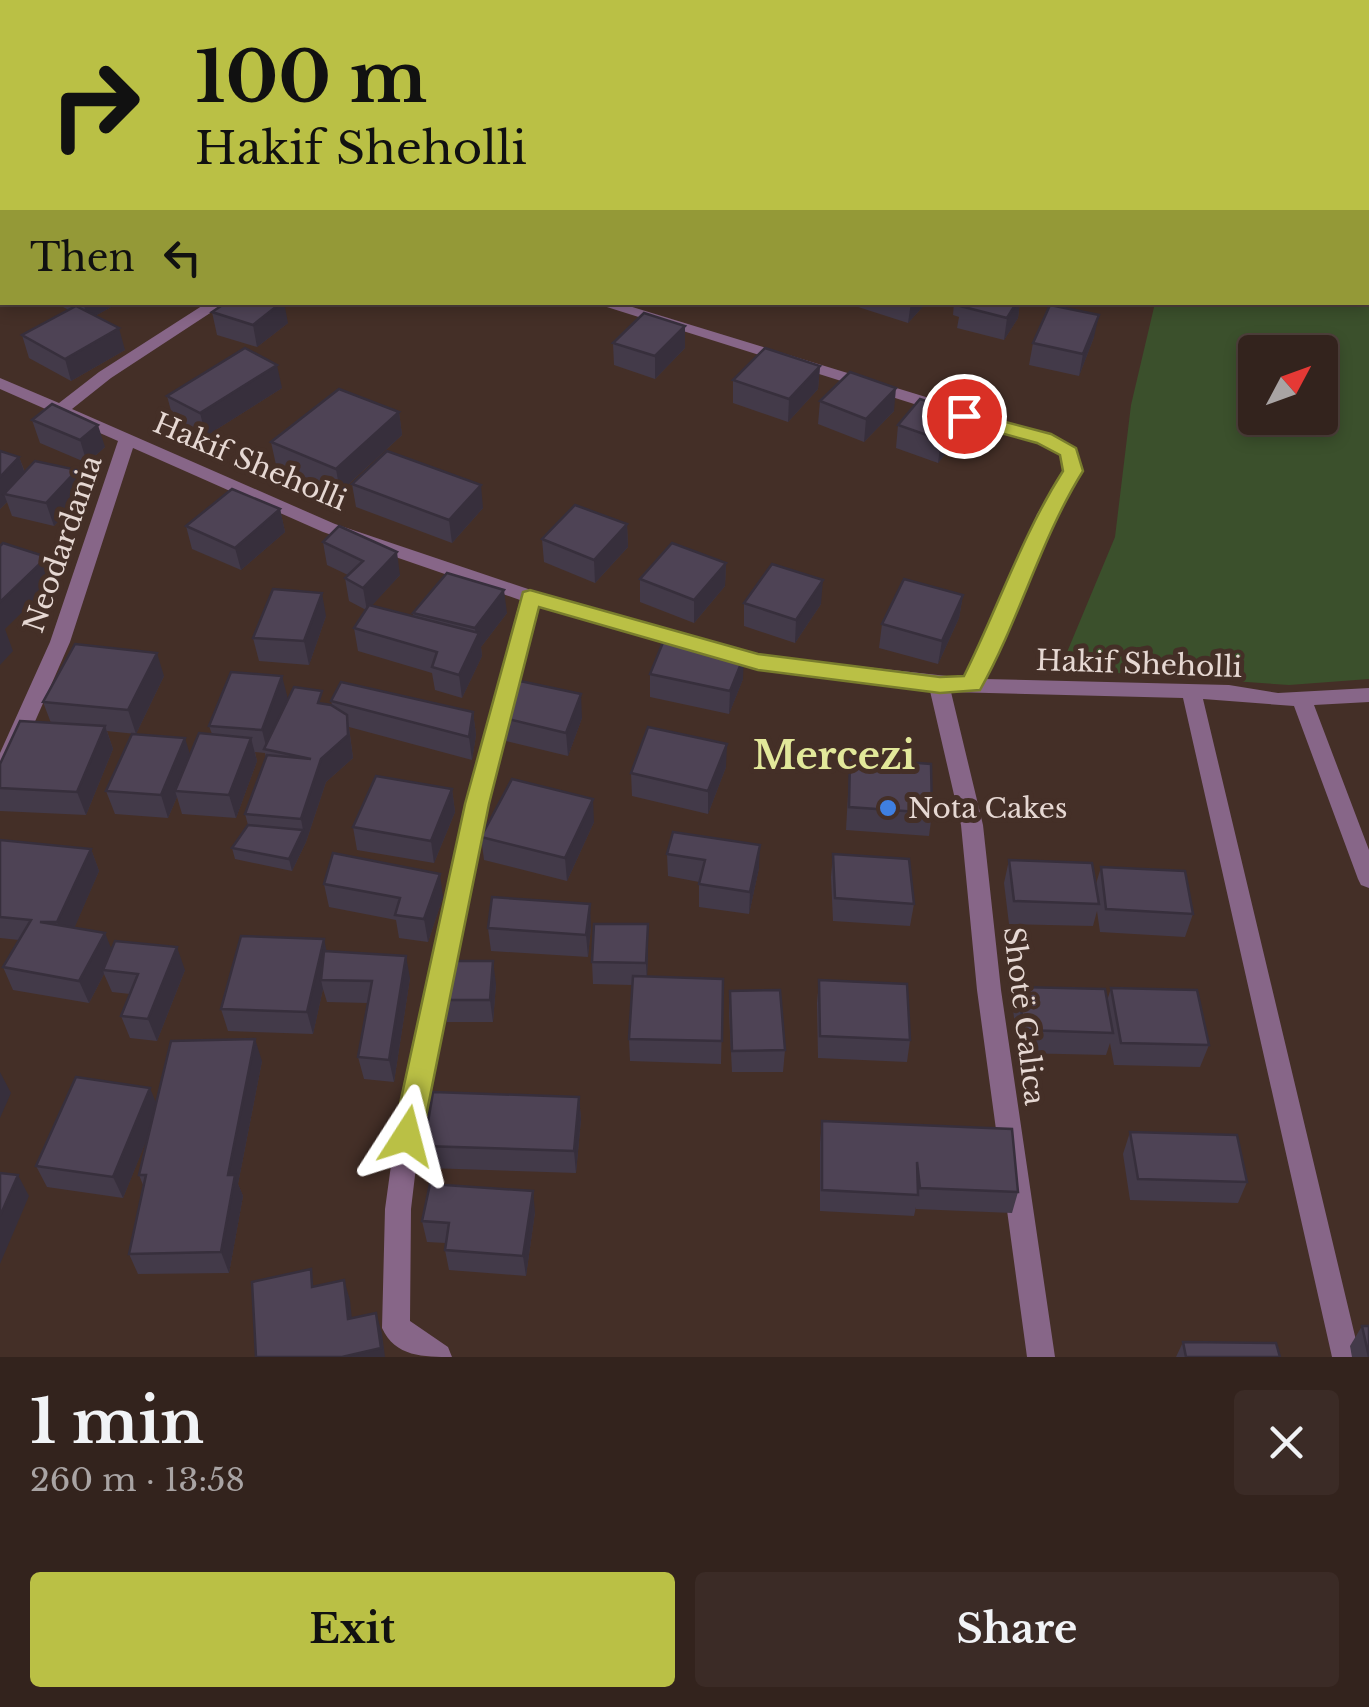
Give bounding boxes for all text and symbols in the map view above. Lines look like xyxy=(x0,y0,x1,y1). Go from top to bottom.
text: 100 m xyxy=(195,34,427,121)
icon: right xyxy=(30,40,160,170)
text: Hakif Sheholli xyxy=(195,120,527,176)
icon: left xyxy=(155,230,210,285)
text: Then xyxy=(30,234,135,281)
north arrow xyxy=(1238,335,1338,435)
map controls xyxy=(1238,335,1338,435)
pin xyxy=(922,374,1007,459)
icon: arrive xyxy=(937,389,992,444)
street label: Hakif Sheholli xyxy=(148,406,352,518)
street label: Neodardania xyxy=(16,450,110,637)
street label: Hakif Sheholli xyxy=(1035,643,1243,685)
district label: Mercezi xyxy=(753,732,916,779)
place label: Nota Cakes xyxy=(908,791,1067,826)
marker: Nota Cakes xyxy=(877,797,899,819)
street label: Shotë Galica xyxy=(996,925,1052,1108)
position arrow xyxy=(355,1084,459,1188)
text: 1 min xyxy=(30,1385,204,1459)
button: close xyxy=(1234,1390,1339,1495)
text: 260 m · 13:58 xyxy=(30,1460,245,1500)
button: Exit xyxy=(30,1572,675,1687)
button: Share xyxy=(695,1572,1339,1687)

